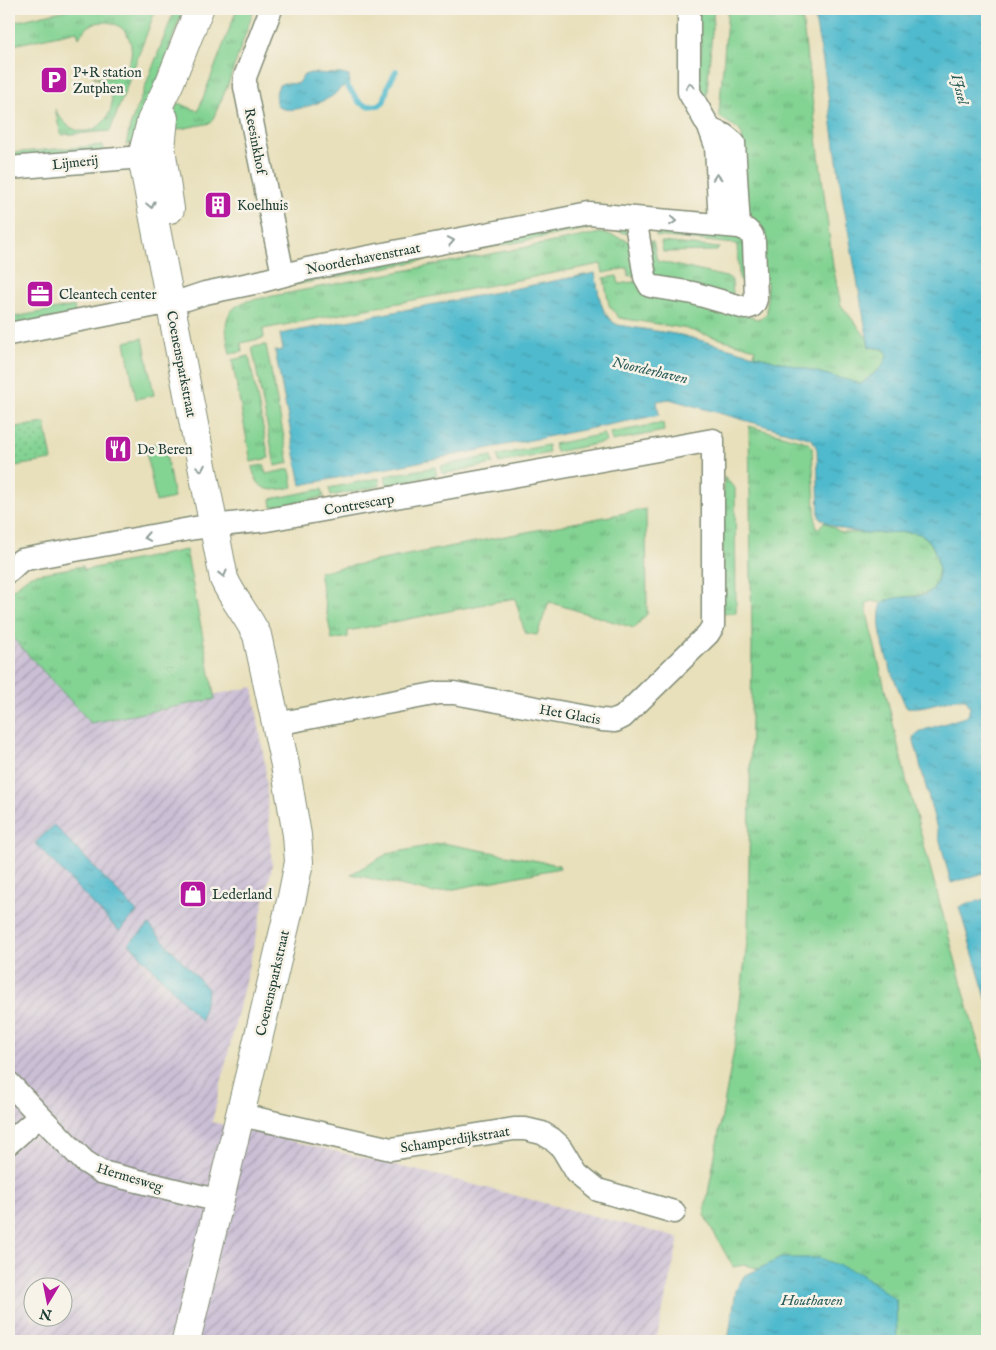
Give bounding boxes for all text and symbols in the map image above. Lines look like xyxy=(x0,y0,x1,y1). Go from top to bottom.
place label: P+R station Zutphen xyxy=(73,64,142,98)
parking icon: P+R station Zutphen xyxy=(39,65,69,95)
water label: IJssel xyxy=(946,71,973,108)
one-way arrow xyxy=(684,81,695,89)
street label: Reesinkhof xyxy=(240,107,271,179)
street label: Lijmerij xyxy=(51,152,99,174)
one-way arrow xyxy=(712,173,723,181)
building icon: Koelhuis xyxy=(203,190,233,220)
place label: Koelhuis xyxy=(237,197,288,215)
one-way arrow xyxy=(145,201,155,210)
one-way arrow xyxy=(669,215,677,226)
one-way arrow xyxy=(447,236,455,247)
street label: Noorderhavenstraat xyxy=(305,239,422,279)
office icon: Cleantech center xyxy=(25,279,55,309)
place label: Cleantech center xyxy=(59,286,157,304)
street label: Coenensparkstraat xyxy=(162,309,200,419)
water label: Noorderhaven xyxy=(610,353,690,388)
restaurant icon: De Beren xyxy=(103,434,133,464)
place label: De Beren xyxy=(137,441,193,459)
one-way arrow xyxy=(196,463,206,472)
street label: Contrescarp xyxy=(323,490,396,520)
one-way arrow xyxy=(143,531,151,541)
one-way arrow xyxy=(217,569,228,578)
street label: Het Glacis xyxy=(538,701,602,729)
shop icon: Lederland xyxy=(178,879,208,909)
place label: Lederland xyxy=(212,886,273,904)
street label: Coenensparkstraat xyxy=(252,928,294,1038)
street label: Schamperdijkstraat xyxy=(399,1122,511,1158)
street label: Hermesweg xyxy=(94,1159,166,1197)
north arrow xyxy=(22,1278,72,1328)
water label: Houthaven xyxy=(780,1291,843,1310)
text: N xyxy=(38,1304,54,1324)

